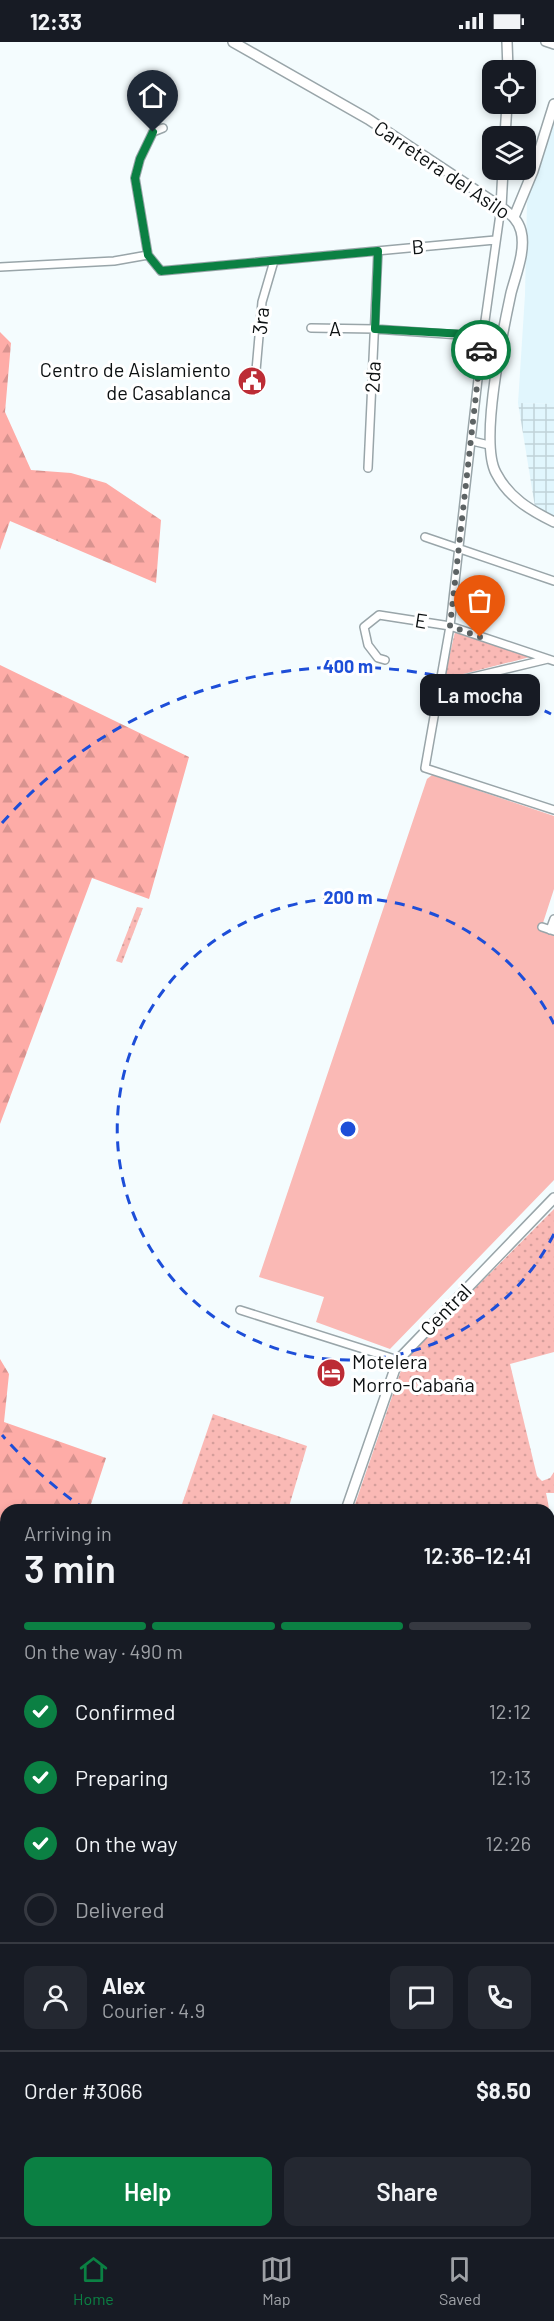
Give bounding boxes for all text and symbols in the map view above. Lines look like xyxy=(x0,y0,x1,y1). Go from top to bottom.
text: 12:33 xyxy=(30,8,82,34)
map controls xyxy=(482,60,536,180)
button: locate xyxy=(482,60,536,114)
pin xyxy=(127,70,178,132)
icon: home xyxy=(136,79,169,112)
street label: Carretera del Asilo xyxy=(370,115,515,224)
button: layers xyxy=(482,126,536,180)
street label: B xyxy=(411,234,425,259)
street label: 3ra xyxy=(247,306,273,336)
street label: A xyxy=(329,316,341,340)
courier xyxy=(451,320,511,380)
icon: car xyxy=(465,334,498,367)
place label: Centro de Aislamiento de Casablanca xyxy=(40,357,231,404)
street label: 2da xyxy=(359,360,385,393)
public building icon: Centro de Aislamiento de Casablanca xyxy=(236,365,268,397)
pin xyxy=(454,575,505,637)
icon: bag xyxy=(463,584,496,617)
street label: E xyxy=(413,607,429,633)
text: 400 m xyxy=(323,655,373,677)
callout: La mocha xyxy=(420,673,540,715)
text: La mocha xyxy=(437,683,523,707)
text: 200 m xyxy=(323,886,373,908)
centre of rings xyxy=(338,1119,358,1139)
street label: Central xyxy=(415,1278,476,1340)
place label: Motelera Morro-Cabaña xyxy=(352,1349,475,1396)
hotel icon: Motelera Morro-Cabaña xyxy=(315,1357,347,1389)
text: Arriving in xyxy=(24,1521,112,1545)
text: 12:36–12:41 xyxy=(423,1542,531,1568)
text: 3 min xyxy=(24,1544,116,1591)
text: On the way · 490 m xyxy=(24,1639,183,1663)
icon: check xyxy=(24,1695,57,1728)
text: Confirmed xyxy=(75,1698,175,1724)
text: 12:12 xyxy=(489,1699,531,1723)
icon: check xyxy=(24,1761,57,1794)
text: Preparing xyxy=(75,1764,168,1790)
text: 12:13 xyxy=(489,1765,531,1789)
icon: check xyxy=(24,1827,57,1860)
text: On the way xyxy=(75,1830,178,1856)
text: 12:26 xyxy=(485,1831,531,1855)
text: Delivered xyxy=(75,1896,164,1922)
button: person xyxy=(24,1966,87,2029)
button: chat xyxy=(390,1966,453,2029)
button: phone xyxy=(468,1966,531,2029)
text: Alex xyxy=(102,1972,145,1998)
text: Courier · 4.9 xyxy=(102,1998,205,2022)
text: Order #3066 xyxy=(24,2077,143,2103)
text: $8.50 xyxy=(476,2077,531,2103)
button: Help xyxy=(24,2157,272,2226)
button: Share xyxy=(284,2157,531,2226)
tab: Home xyxy=(73,2253,114,2308)
tab: Map xyxy=(260,2253,293,2308)
tab: Saved xyxy=(439,2253,481,2308)

